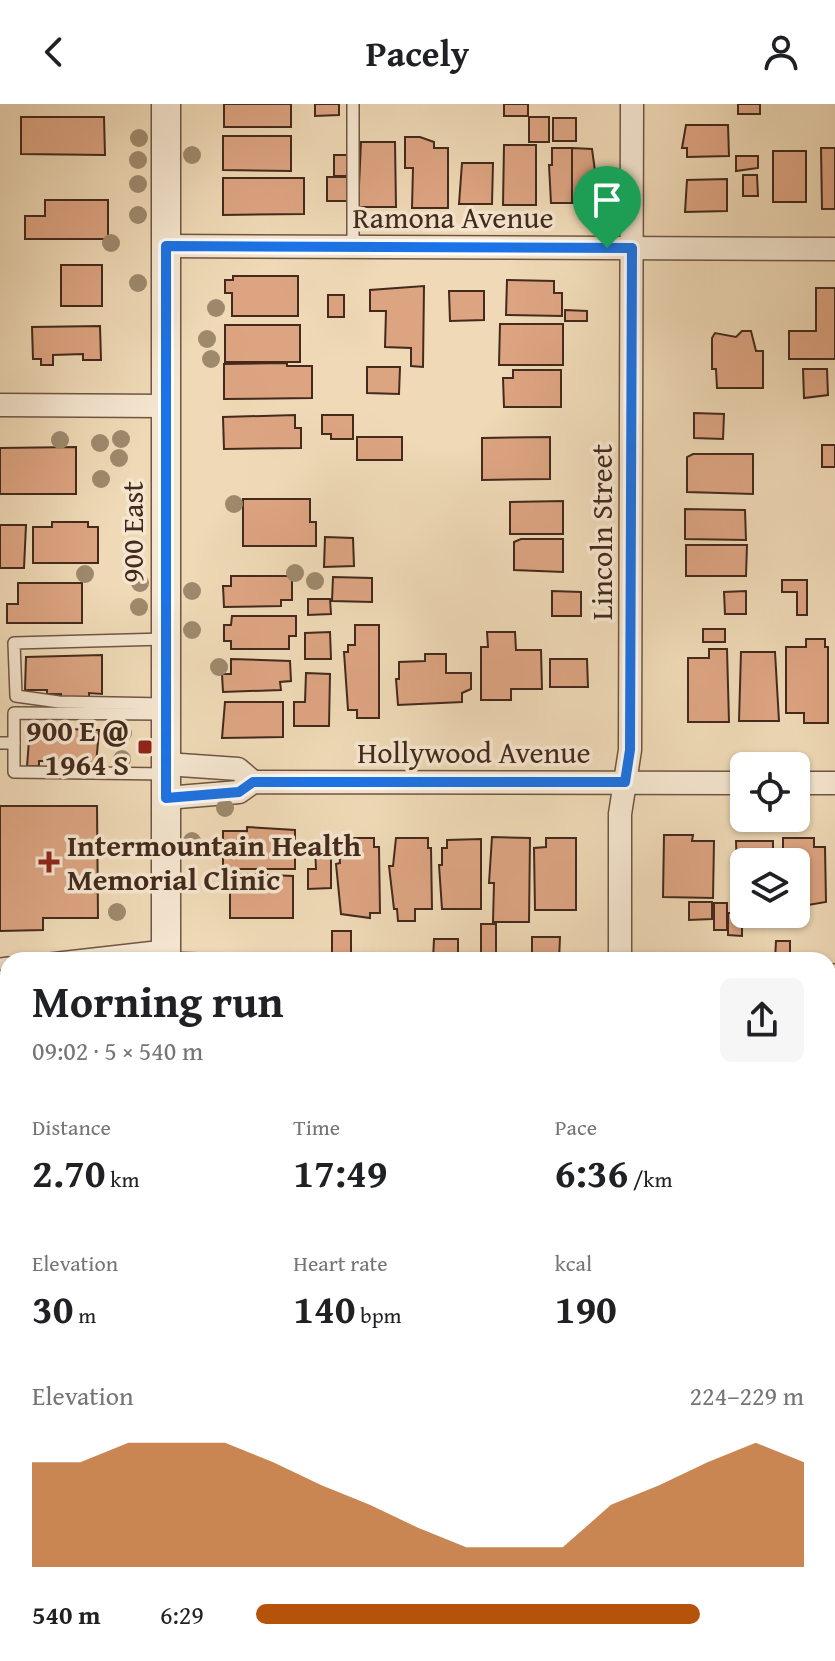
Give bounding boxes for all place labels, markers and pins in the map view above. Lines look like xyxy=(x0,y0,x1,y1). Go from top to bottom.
pin xyxy=(573,166,641,248)
place label: 900 E @ 1964 S xyxy=(26,708,129,786)
marker: 900 E @ 1964 S xyxy=(136,738,154,756)
place label: Intermountain Health Memorial Clinic xyxy=(67,823,361,901)
marker: Intermountain Health Memorial Clinic xyxy=(38,851,60,873)

